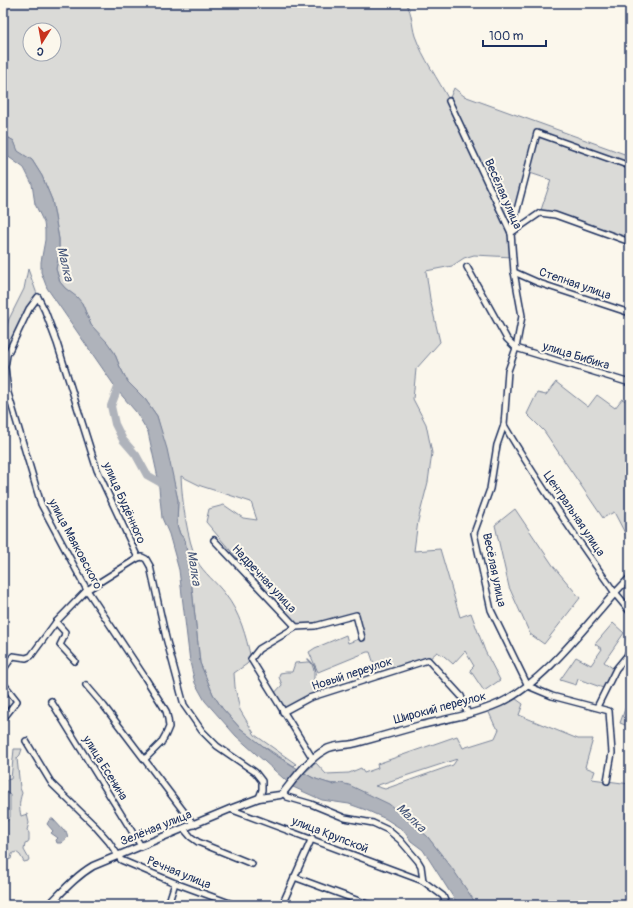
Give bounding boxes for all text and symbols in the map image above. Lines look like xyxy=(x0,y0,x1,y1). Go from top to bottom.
north arrow xyxy=(22,22,62,62)
scale bar xyxy=(483,22,546,48)
text: 100 m xyxy=(489,29,524,44)
text: С xyxy=(35,44,45,58)
street label: Весёлая улица xyxy=(481,157,525,232)
water label: Малка xyxy=(53,245,77,284)
street label: Степная улица xyxy=(537,265,613,303)
street label: улица Бибика xyxy=(540,338,612,373)
street label: улица Будённого xyxy=(99,459,149,546)
street label: Центральная улица xyxy=(540,469,608,560)
street label: улица Маяковского xyxy=(44,495,105,592)
street label: Весёлая улица xyxy=(479,532,509,609)
street label: Надречная улица xyxy=(229,542,300,616)
water label: Малка xyxy=(183,549,205,587)
street label: Новый переулок xyxy=(310,654,394,694)
street label: Широкий переулок xyxy=(392,688,488,728)
street label: улица Есенина xyxy=(79,732,131,804)
water label: Малка xyxy=(393,800,430,837)
street label: Зелёная улица xyxy=(118,807,194,849)
street label: улица Крупской xyxy=(289,813,371,857)
street label: Речная улица xyxy=(145,853,214,893)

